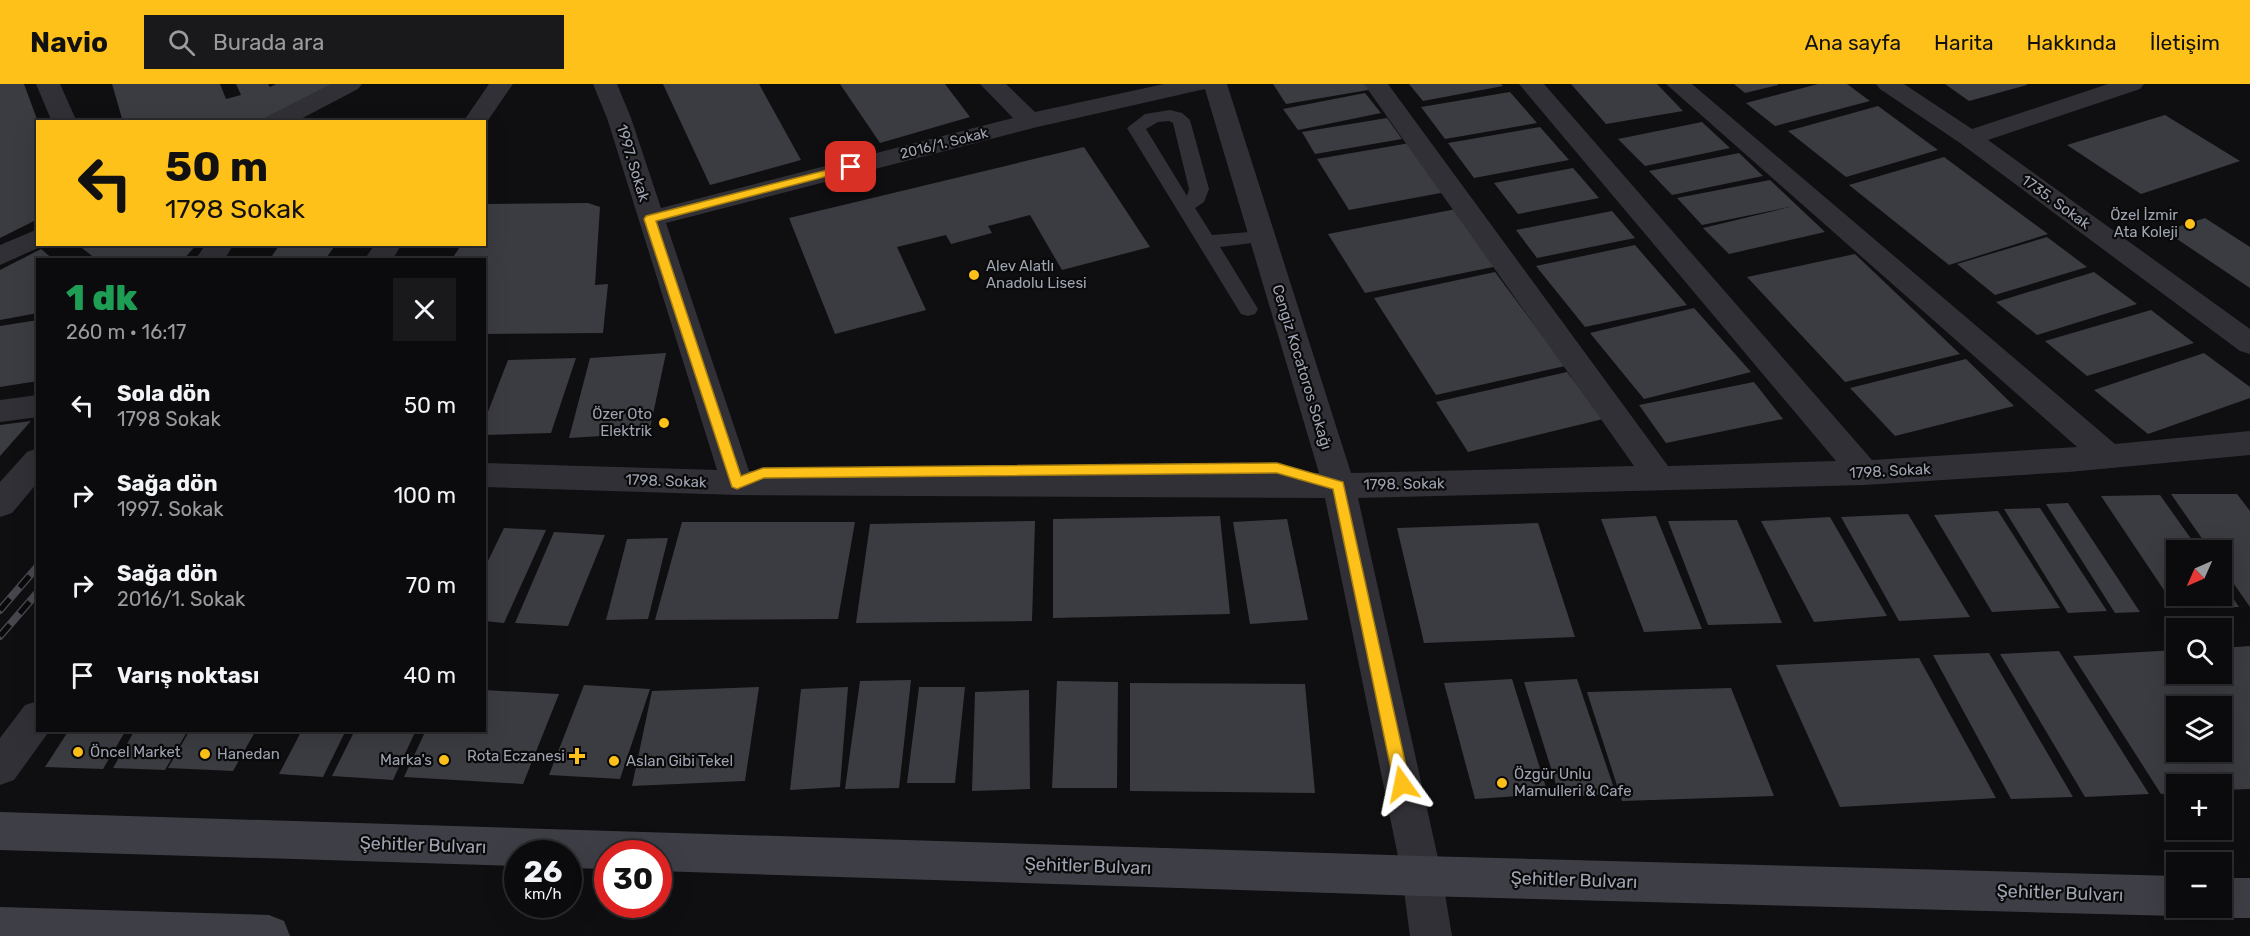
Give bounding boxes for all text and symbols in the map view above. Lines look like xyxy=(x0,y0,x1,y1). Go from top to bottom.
search box xyxy=(144,15,564,69)
text: Navio xyxy=(30,26,108,59)
icon: search xyxy=(165,26,198,59)
text: Burada ara xyxy=(213,29,324,56)
text: Ana sayfa xyxy=(1804,30,1901,55)
text: Harita xyxy=(1934,30,1994,55)
text: Hakkında xyxy=(2027,30,2117,55)
text: İletişim xyxy=(2150,30,2220,55)
street label: 1997. Sokak xyxy=(613,122,653,204)
street label: 2016/1. Sokak xyxy=(898,124,991,163)
pin xyxy=(825,141,876,192)
text: 50 m xyxy=(165,142,268,192)
icon: left xyxy=(66,144,144,222)
icon: arrive xyxy=(834,150,867,183)
street label: 1735. Sokak xyxy=(2018,171,2094,233)
text: 1798 Sokak xyxy=(165,193,305,225)
place label: Özel İzmir Ata Koleji xyxy=(2110,206,2178,241)
marker: Özel İzmir Ata Koleji xyxy=(2183,217,2197,231)
place label: Alev Alatlı Anadolu Lisesi xyxy=(986,257,1087,292)
marker: Alev Alatlı Anadolu Lisesi xyxy=(967,268,981,282)
text: 1 dk xyxy=(66,276,138,319)
button: close xyxy=(393,278,456,341)
street label: Cengiz Kocatoros Sokağı xyxy=(1268,282,1336,452)
text: 260 m · 16:17 xyxy=(66,320,186,344)
text: Sola dön xyxy=(117,380,210,407)
icon: left xyxy=(66,389,99,422)
text: 50 m xyxy=(404,392,456,419)
place label: Özer Oto Elektrik xyxy=(592,405,652,440)
text: 1798 Sokak xyxy=(117,407,221,431)
marker: Özer Oto Elektrik xyxy=(657,416,671,430)
street label: 1798. Sokak xyxy=(1849,460,1931,482)
text: Sağa dön xyxy=(117,470,218,497)
street label: 1798. Sokak xyxy=(625,471,707,491)
street label: 1798. Sokak xyxy=(1363,474,1445,494)
icon: right xyxy=(66,479,99,512)
text: 100 m xyxy=(394,482,456,509)
text: 1997. Sokak xyxy=(117,497,224,521)
north arrow xyxy=(2166,540,2232,606)
map controls xyxy=(2166,540,2232,918)
text: Sağa dön xyxy=(117,560,218,587)
icon: right xyxy=(66,569,99,602)
text: 70 m xyxy=(406,572,456,599)
text: 2016/1. Sokak xyxy=(117,587,245,611)
button: search xyxy=(2166,618,2232,684)
icon: arrive xyxy=(66,659,99,692)
text: Varış noktası xyxy=(117,662,259,689)
text: 40 m xyxy=(403,662,456,689)
button: layers xyxy=(2166,696,2232,762)
place label: Öncel Market xyxy=(90,743,181,761)
marker: Öncel Market xyxy=(71,745,85,759)
place label: Hanedan xyxy=(217,745,280,763)
marker: Hanedan xyxy=(198,747,212,761)
place label: Rota Eczanesi xyxy=(467,747,565,765)
marker: Rota Eczanesi xyxy=(570,749,584,763)
place label: Marka's xyxy=(380,751,432,769)
place label: Aslan Gibi Tekel xyxy=(626,752,733,770)
position arrow xyxy=(1370,752,1434,816)
marker: Marka's xyxy=(437,753,451,767)
marker: Aslan Gibi Tekel xyxy=(607,754,621,768)
place label: Özgür Unlu Mamulleri & Cafe xyxy=(1514,765,1632,800)
button: + xyxy=(2166,774,2232,840)
marker: Özgür Unlu Mamulleri & Cafe xyxy=(1495,776,1509,790)
street label: Şehitler Bulvarı xyxy=(359,832,487,858)
speed limit sign: 30 xyxy=(594,840,672,918)
button: − xyxy=(2166,852,2232,918)
street label: Şehitler Bulvarı xyxy=(1024,853,1152,879)
text: 26 xyxy=(523,854,563,890)
street label: Şehitler Bulvarı xyxy=(1510,867,1638,893)
street label: Şehitler Bulvarı xyxy=(1996,880,2124,906)
text: km/h xyxy=(524,885,562,903)

